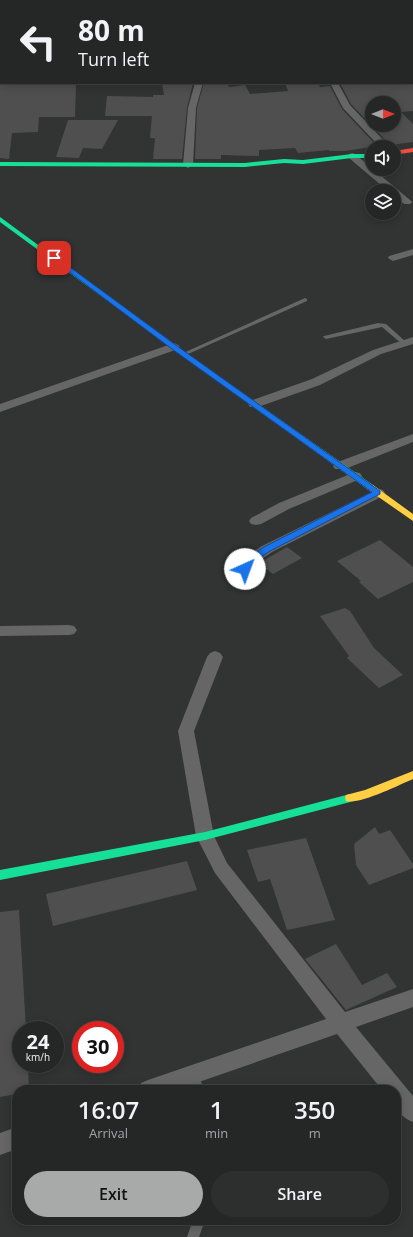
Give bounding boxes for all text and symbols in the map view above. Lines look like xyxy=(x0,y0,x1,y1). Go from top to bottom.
text: 80 m xyxy=(78,11,145,49)
icon: left xyxy=(12,16,64,68)
text: Turn left xyxy=(78,47,149,71)
north arrow xyxy=(365,96,401,132)
map controls xyxy=(365,96,401,220)
button: sound xyxy=(365,140,401,176)
button: layers xyxy=(365,184,401,220)
pin xyxy=(37,241,71,275)
icon: arrive xyxy=(43,247,65,269)
position arrow xyxy=(224,548,266,590)
speed limit sign: 30 xyxy=(72,1021,124,1073)
text: 24 xyxy=(27,1028,49,1055)
text: km/h xyxy=(26,1050,50,1064)
text: 16:07 xyxy=(78,1093,139,1126)
text: 1 xyxy=(210,1093,224,1126)
text: 350 xyxy=(294,1093,335,1126)
text: Arrival xyxy=(89,1124,128,1142)
text: min xyxy=(205,1124,228,1142)
text: m xyxy=(309,1124,321,1142)
button: Exit xyxy=(24,1171,203,1217)
button: Share xyxy=(211,1171,389,1217)

